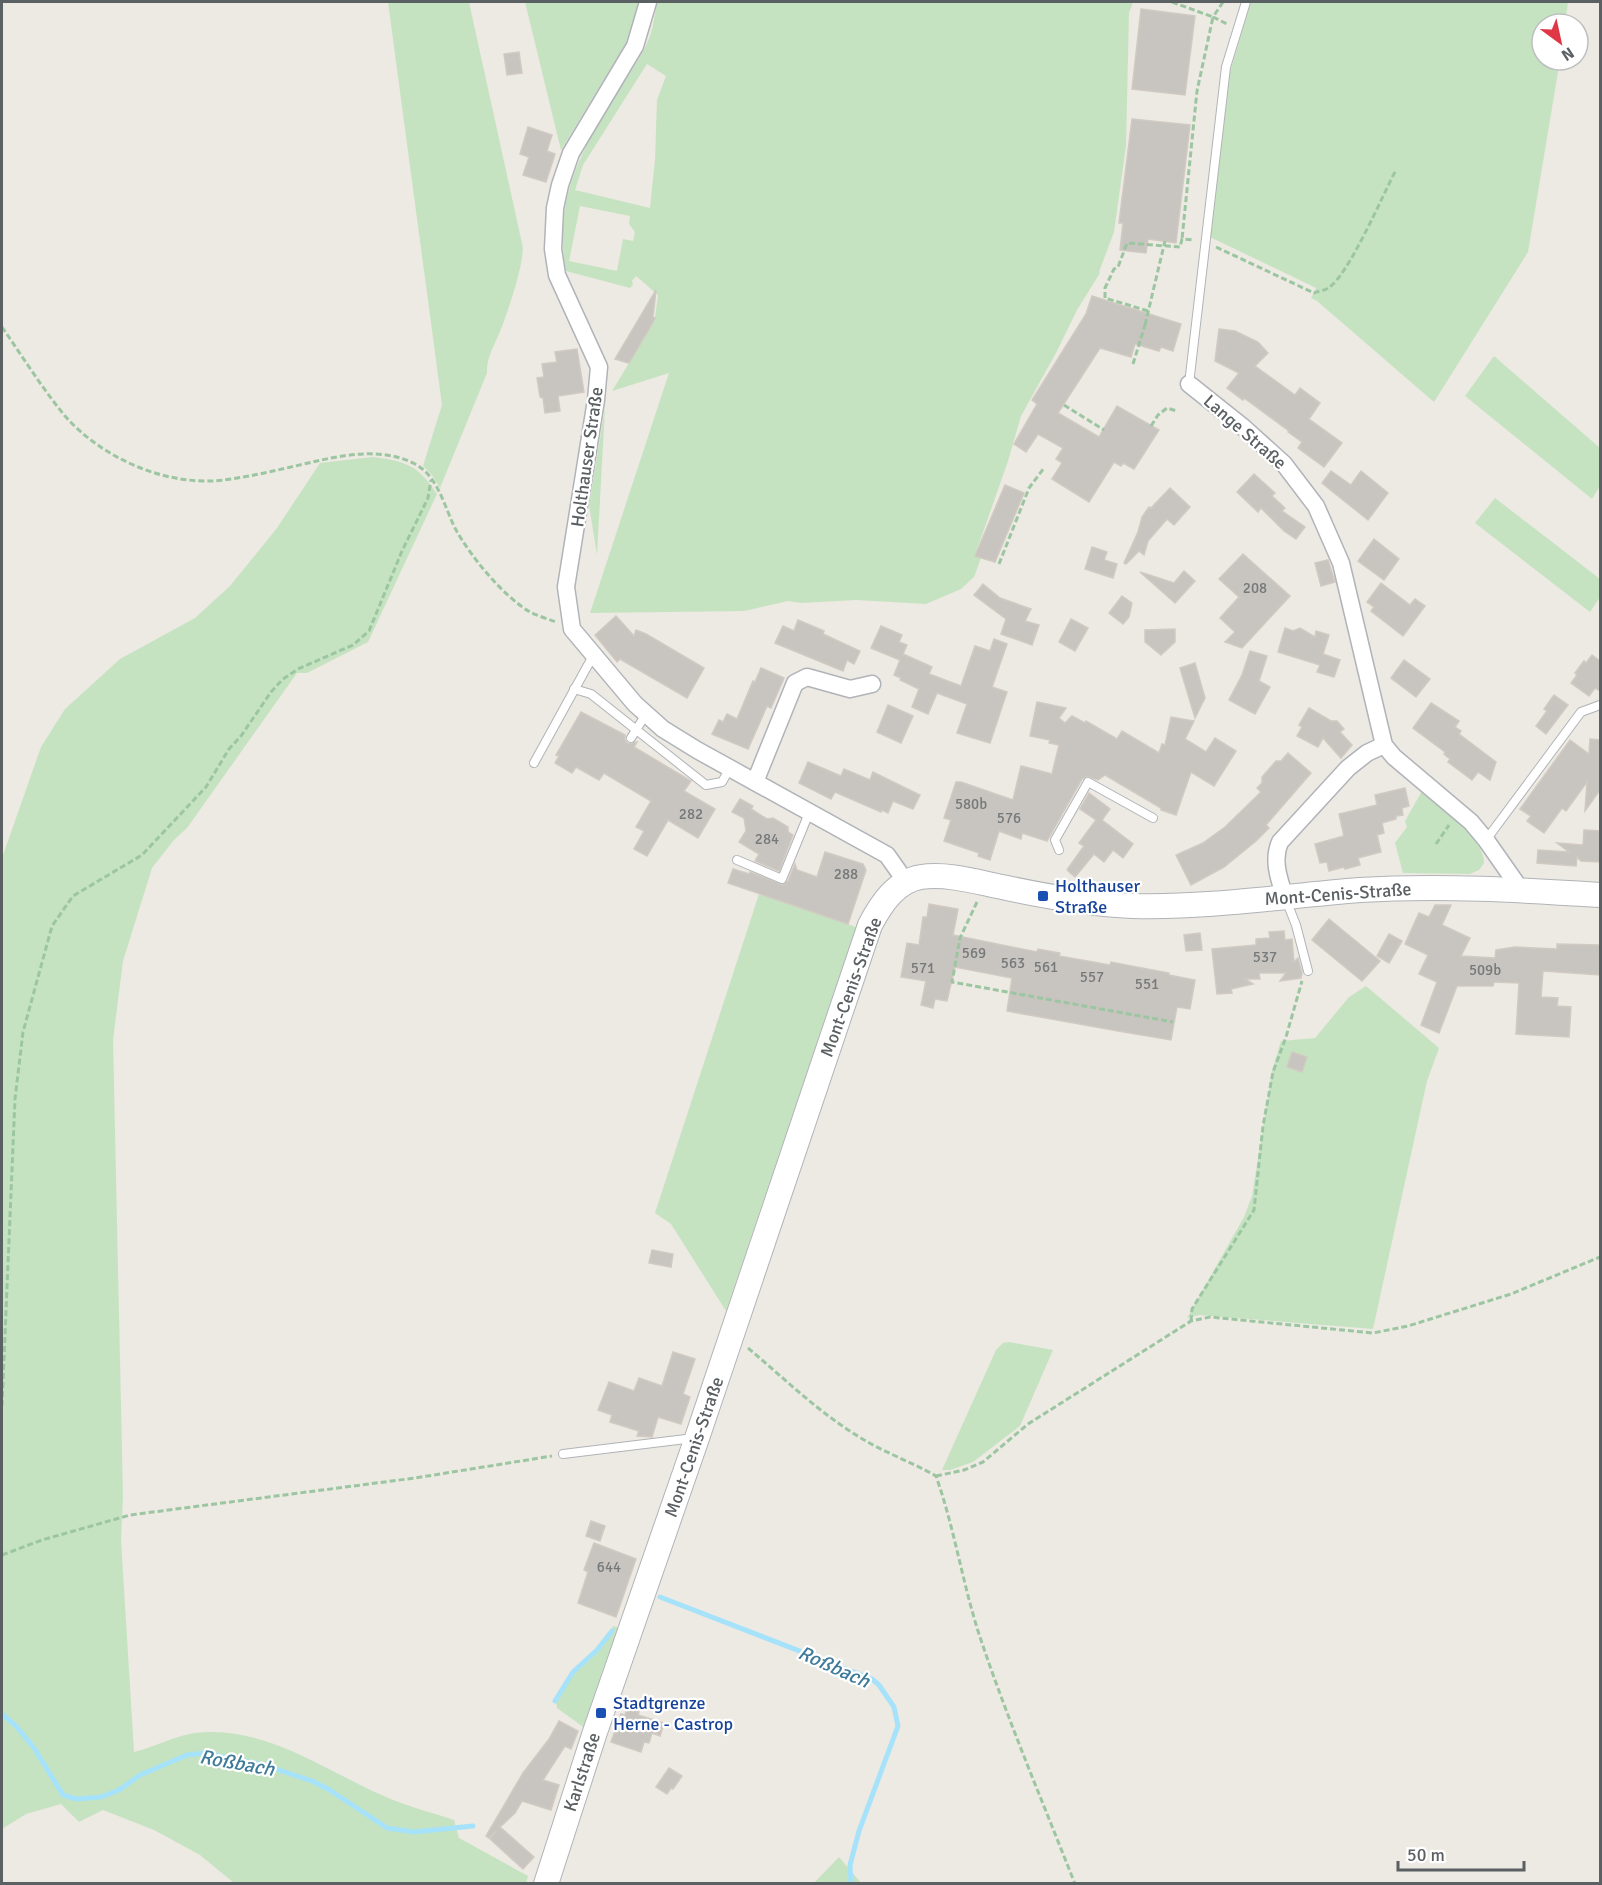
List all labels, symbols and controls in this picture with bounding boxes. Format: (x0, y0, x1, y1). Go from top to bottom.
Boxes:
north arrow (1530, 12, 1590, 72)
text: N (1558, 42, 1578, 65)
street label: Holthauser Straße (566, 386, 608, 528)
street label: Lange Straße (1199, 390, 1291, 474)
house number: 208 (1243, 579, 1267, 597)
house number: 580b (955, 795, 987, 813)
house number: 282 (679, 805, 703, 823)
house number: 576 (997, 809, 1021, 827)
house number: 284 (755, 830, 779, 848)
house number: 288 (834, 865, 858, 883)
place label: Holthauser Straße (1055, 875, 1140, 918)
street label: Mont-Cenis-Straße (1264, 878, 1412, 910)
marker: Holthauser Straße (1036, 889, 1050, 903)
street label: Mont-Cenis-Straße (815, 914, 887, 1060)
house number: 569 (962, 944, 986, 962)
house number: 537 (1253, 948, 1277, 966)
house number: 563 (1001, 954, 1025, 972)
house number: 561 (1034, 958, 1058, 976)
house number: 571 (911, 959, 935, 977)
house number: 509b (1469, 961, 1501, 979)
house number: 557 (1080, 968, 1104, 986)
house number: 551 (1135, 975, 1159, 993)
street label: Mont-Cenis-Straße (660, 1374, 728, 1520)
house number: 644 (597, 1558, 621, 1576)
water label: Roßbach (794, 1640, 875, 1694)
place label: Stadtgrenze Herne - Castrop (613, 1692, 733, 1735)
marker: Stadtgrenze Herne - Castrop (594, 1706, 608, 1720)
street label: Karlstraße (559, 1730, 605, 1814)
water label: Roßbach (198, 1744, 277, 1782)
scale bar (1398, 1834, 1524, 1872)
text: 50 m (1407, 1844, 1445, 1866)

